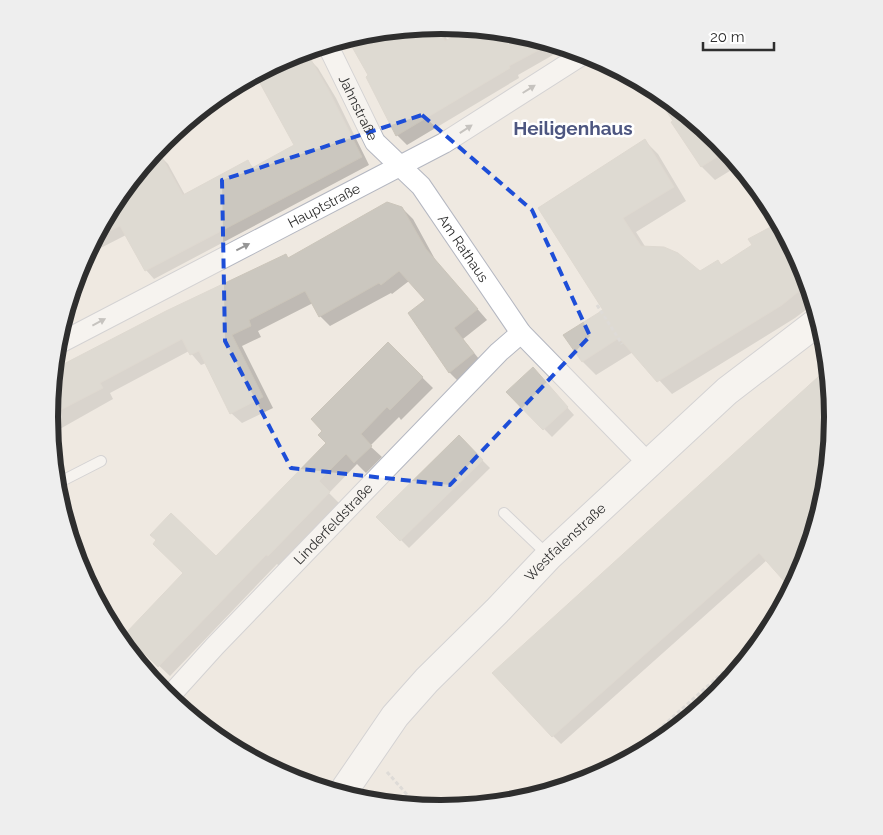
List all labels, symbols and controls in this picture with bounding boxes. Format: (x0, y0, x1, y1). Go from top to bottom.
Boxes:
scale bar (703, 20, 774, 52)
text: 20 m (710, 28, 745, 46)
street label: Jahnstraße (336, 73, 381, 143)
one-way arrow (523, 84, 536, 93)
district label: Heiligenhaus (513, 117, 633, 139)
one-way arrow (460, 124, 473, 133)
street label: Hauptstraße (285, 180, 363, 231)
street label: Am Rathaus (435, 211, 492, 285)
one-way arrow (236, 243, 251, 251)
one-way arrow (92, 318, 107, 326)
street label: Linderfeldstraße (290, 480, 376, 568)
street label: Westfalenstraße (521, 500, 609, 585)

